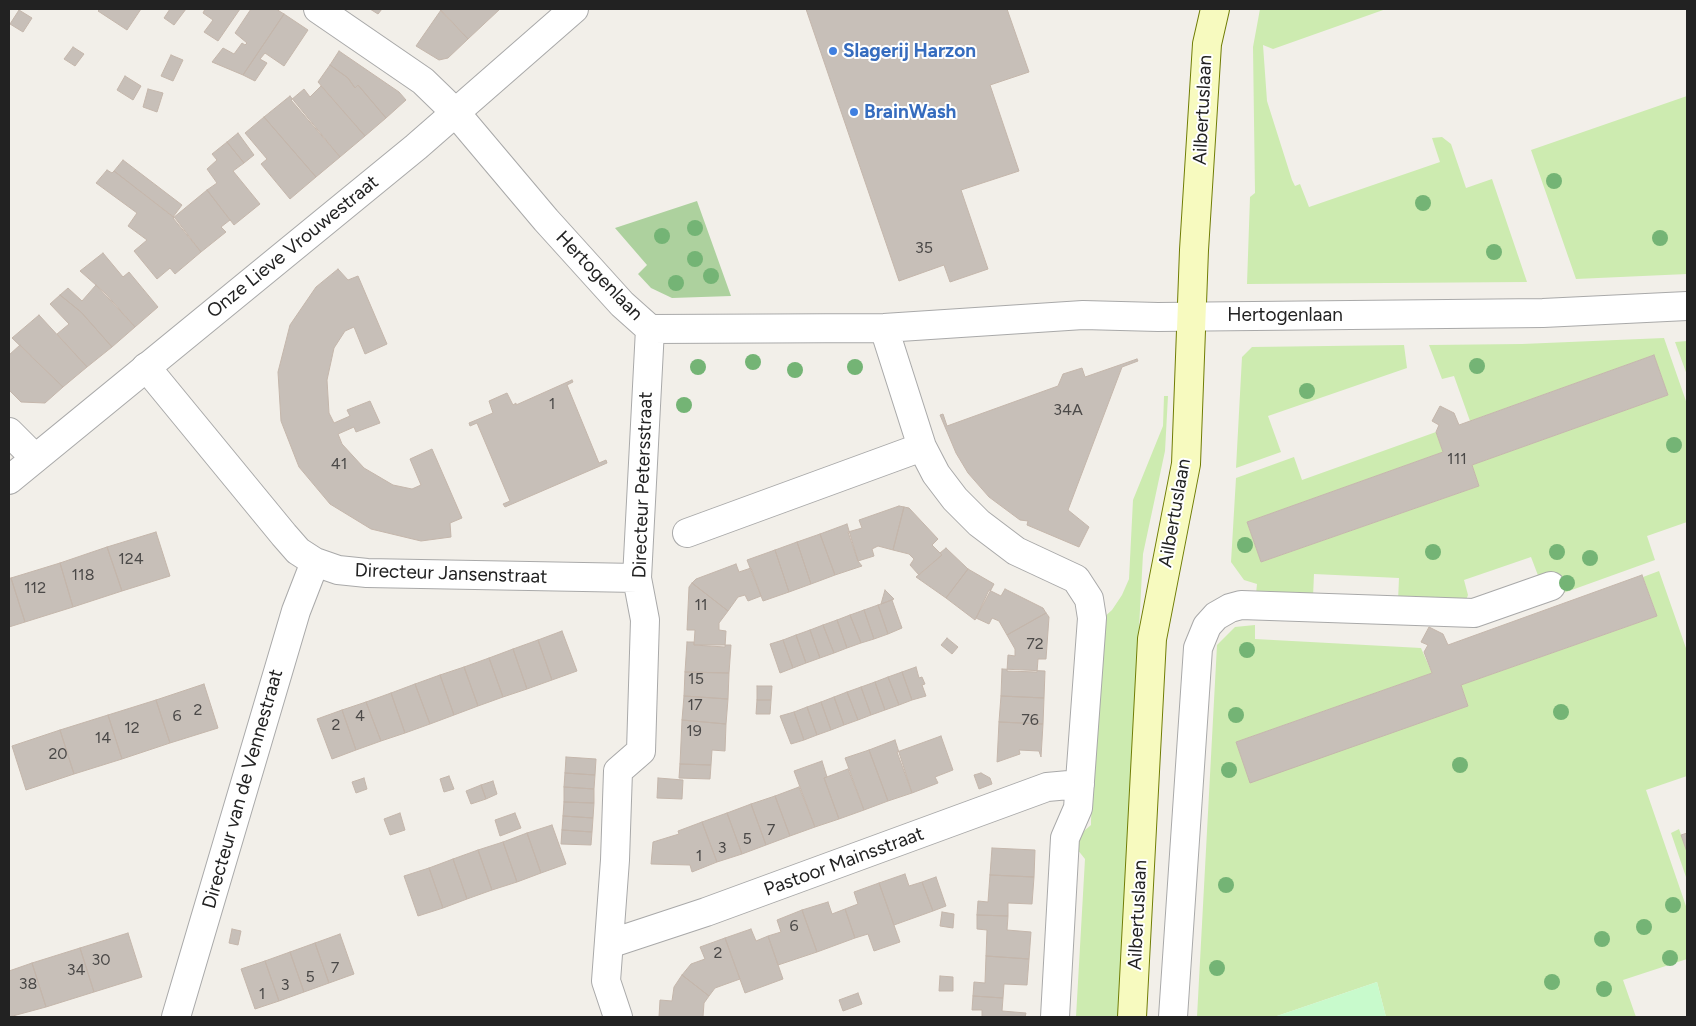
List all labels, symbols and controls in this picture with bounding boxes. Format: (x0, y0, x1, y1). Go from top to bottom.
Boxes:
place label: Slagerij Harzon (843, 40, 976, 62)
marker: Slagerij Harzon (827, 45, 839, 57)
street label: Ailbertuslaan (1189, 54, 1217, 166)
place label: BrainWash (864, 101, 956, 123)
marker: BrainWash (848, 106, 860, 118)
street label: Onze Lieve Vrouwestraat (203, 171, 383, 323)
street label: Hertogenlaan (551, 227, 647, 325)
house number: 35 (915, 238, 933, 258)
street label: Hertogenlaan (1227, 304, 1343, 326)
street label: Directeur Petersstraat (628, 391, 658, 579)
house number: 1 (549, 394, 555, 414)
house number: 34A (1053, 400, 1083, 420)
house number: 111 (1447, 449, 1467, 469)
house number: 41 (331, 454, 347, 474)
street label: Ailbertuslaan (1154, 457, 1196, 569)
house number: 124 (118, 549, 144, 569)
street label: Directeur Jansenstraat (354, 559, 548, 589)
house number: 118 (71, 565, 95, 585)
house number: 112 (24, 578, 46, 598)
house number: 11 (694, 595, 708, 615)
house number: 72 (1026, 634, 1044, 654)
street label: Directeur van de Vennestraat (198, 667, 288, 911)
house number: 15 (688, 669, 704, 689)
house number: 17 (687, 695, 703, 715)
house number: 2 (194, 700, 202, 720)
house number: 6 (172, 706, 182, 726)
house number: 4 (355, 706, 365, 726)
house number: 76 (1021, 710, 1039, 730)
house number: 2 (332, 715, 340, 735)
house number: 12 (124, 718, 140, 738)
house number: 19 (686, 721, 702, 741)
house number: 14 (95, 728, 111, 748)
house number: 20 (48, 744, 68, 764)
house number: 7 (767, 820, 775, 840)
street label: Pastoor Mainsstraat (761, 823, 927, 901)
house number: 5 (742, 829, 752, 849)
house number: 3 (718, 838, 726, 858)
house number: 1 (696, 846, 702, 866)
street label: Ailbertuslaan (1124, 859, 1152, 971)
house number: 6 (789, 916, 799, 936)
house number: 2 (714, 943, 722, 963)
house number: 30 (92, 950, 110, 970)
house number: 7 (331, 958, 339, 978)
house number: 34 (67, 960, 85, 980)
house number: 5 (305, 967, 315, 987)
house number: 38 (19, 974, 37, 994)
house number: 3 (281, 975, 289, 995)
house number: 1 (259, 984, 265, 1004)

